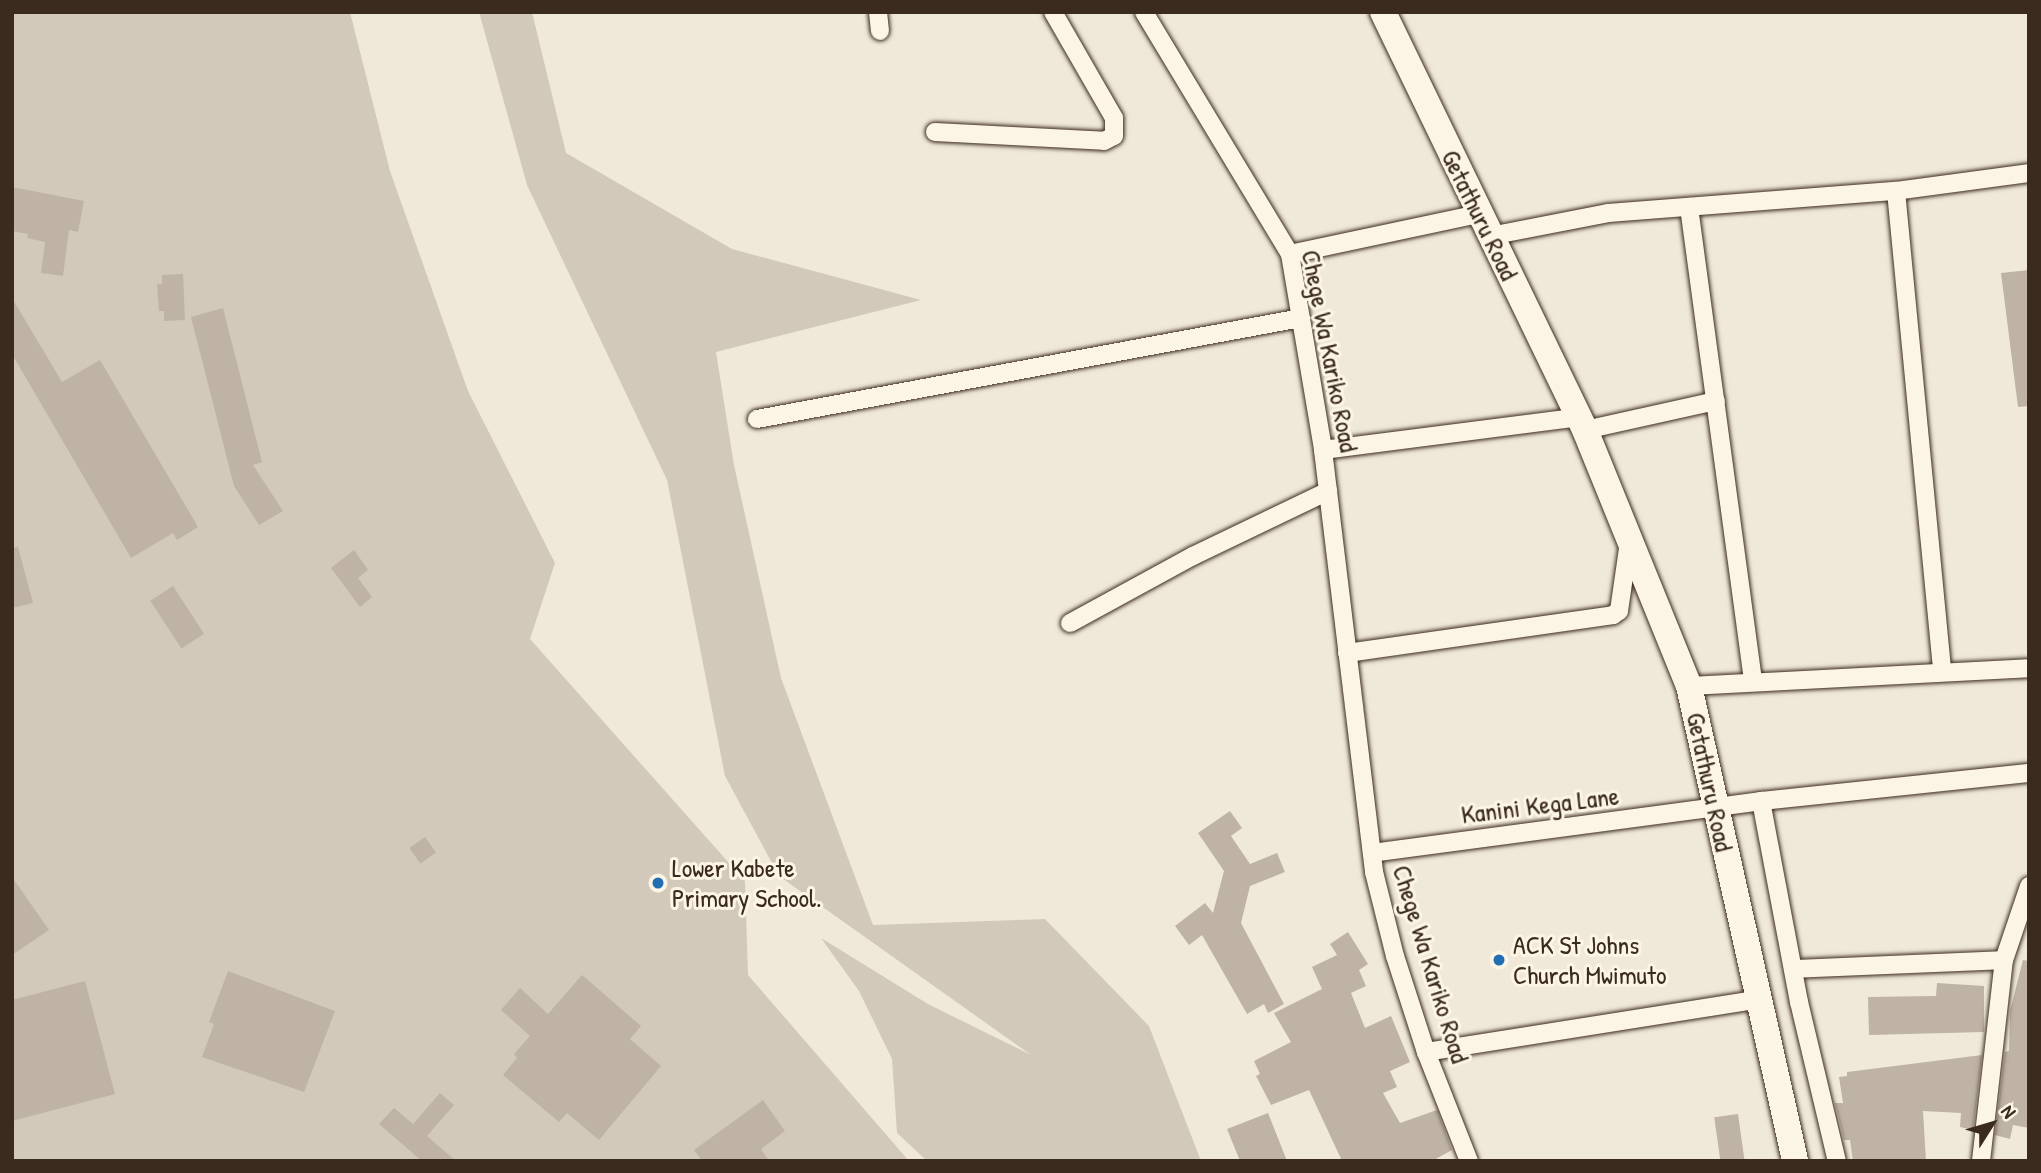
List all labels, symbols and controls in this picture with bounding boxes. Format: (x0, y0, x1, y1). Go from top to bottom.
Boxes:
street label: Getathuru Road (1435, 145, 1525, 285)
street label: Chege Wa Kariko Road (1295, 247, 1365, 455)
street label: Getathuru Road (1680, 710, 1740, 854)
street label: Kanini Kega Lane (1459, 780, 1621, 830)
place label: Lower Kabete Primary School. (672, 852, 822, 914)
street label: Chege Wa Kariko Road (1386, 861, 1476, 1067)
marker: Lower Kabete Primary School. (650, 875, 666, 891)
place label: ACK St Johns Church Mwimuto (1513, 929, 1666, 990)
marker: ACK St Johns Church Mwimuto (1491, 952, 1507, 968)
north arrow (1957, 1089, 2027, 1159)
text: N (1995, 1099, 2022, 1123)

